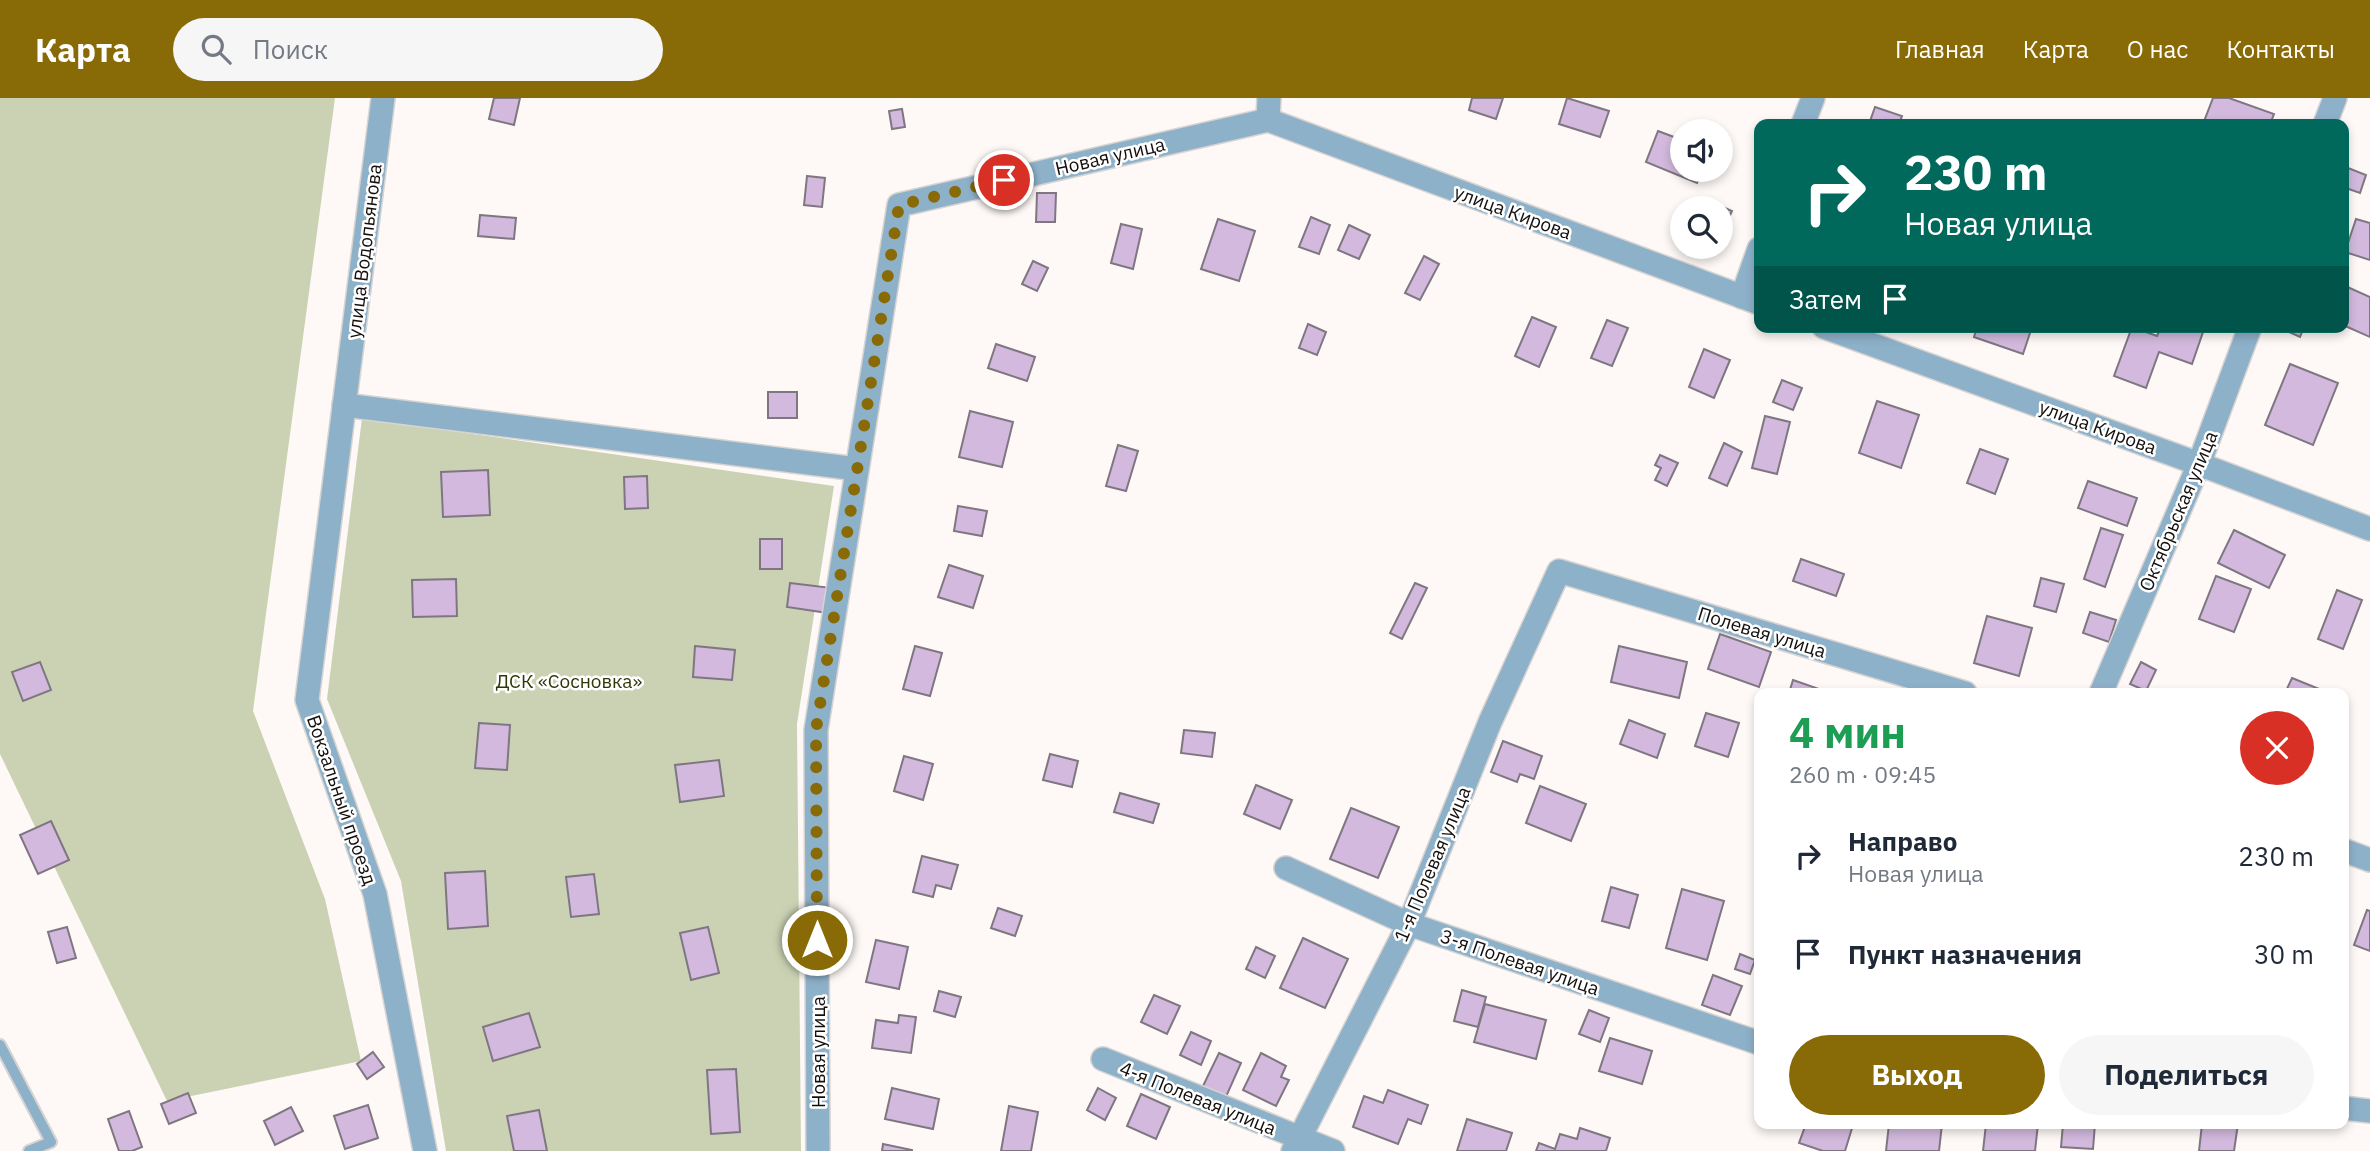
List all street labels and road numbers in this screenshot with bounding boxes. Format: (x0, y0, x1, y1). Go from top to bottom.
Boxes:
street label: Новая улица (1053, 132, 1167, 180)
street label: улица Водопьянова (341, 162, 387, 340)
street label: улица Кирова (1451, 180, 1575, 244)
street label: улица Кирова (2036, 395, 2160, 459)
street label: Октябрьская улица (2133, 427, 2223, 595)
street label: Полевая улица (1695, 601, 1829, 663)
street label: Вокзальный проезд (302, 712, 382, 888)
street label: 1-я Полевая улица (1388, 783, 1476, 945)
street label: 3-я Полевая улица (1437, 924, 1603, 1000)
street label: Новая улица (806, 996, 830, 1108)
street label: 4-я Полевая улица (1116, 1056, 1280, 1140)

